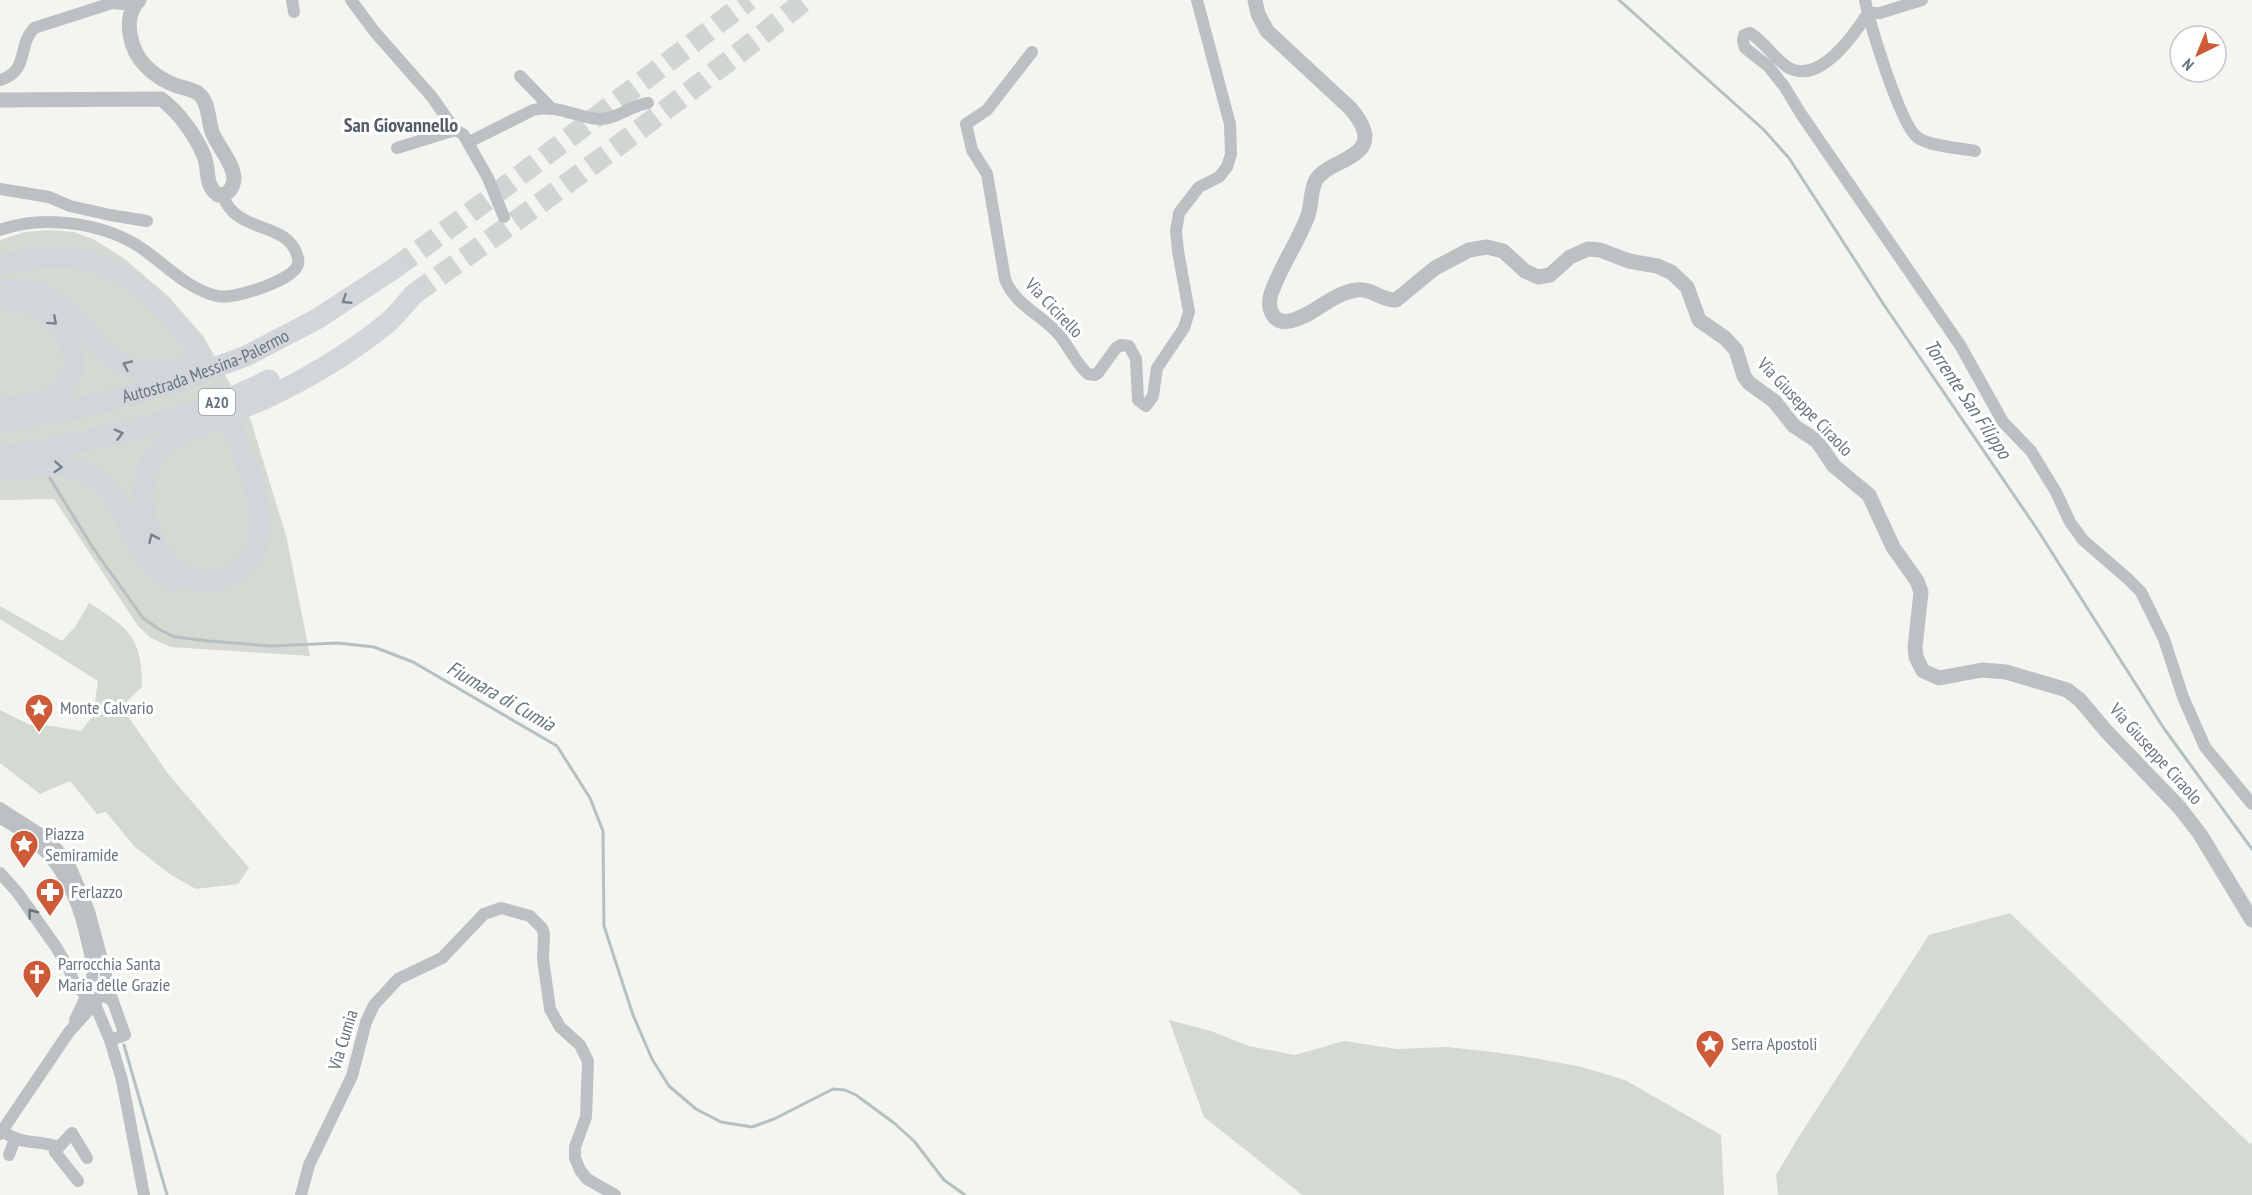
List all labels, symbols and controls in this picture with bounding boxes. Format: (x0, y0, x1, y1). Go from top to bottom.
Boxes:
north arrow (2168, 24, 2228, 84)
text: N (2178, 55, 2198, 75)
district label: San Giovannello (344, 112, 458, 138)
street label: Via Cicirello (1020, 272, 1089, 343)
one-way arrow (342, 292, 352, 304)
one-way arrow (46, 314, 56, 325)
street label: Autostrada Messina-Palermo (120, 324, 293, 408)
water label: Torrente San Filippo (1918, 334, 2018, 465)
street label: Via Giuseppe Ciraolo (1752, 352, 1858, 461)
one-way arrow (123, 360, 134, 372)
road number: A20 (199, 389, 235, 415)
one-way arrow (114, 428, 124, 441)
one-way arrow (54, 460, 63, 473)
one-way arrow (149, 534, 161, 545)
water label: Fiumara di Cumia (442, 655, 560, 738)
place icon: Monte Calvario (23, 692, 55, 734)
place label: Monte Calvario (60, 696, 154, 719)
street label: Via Giuseppe Ciraolo (2104, 698, 2208, 809)
place label: Piazza Semiramide (45, 822, 119, 866)
place icon: Piazza Semiramide (8, 828, 40, 870)
pharmacy icon: Ferlazzo (34, 876, 66, 918)
place label: Ferlazzo (71, 880, 123, 903)
one-way arrow (29, 908, 40, 919)
place label: Parrocchia Santa Maria delle Grazie (58, 952, 170, 996)
church icon: Parrocchia Santa Maria delle Grazie (21, 958, 53, 1000)
street label: Via Cumia (322, 1007, 363, 1074)
place icon: Serra Apostoli (1694, 1028, 1726, 1070)
place label: Serra Apostoli (1731, 1032, 1817, 1055)

